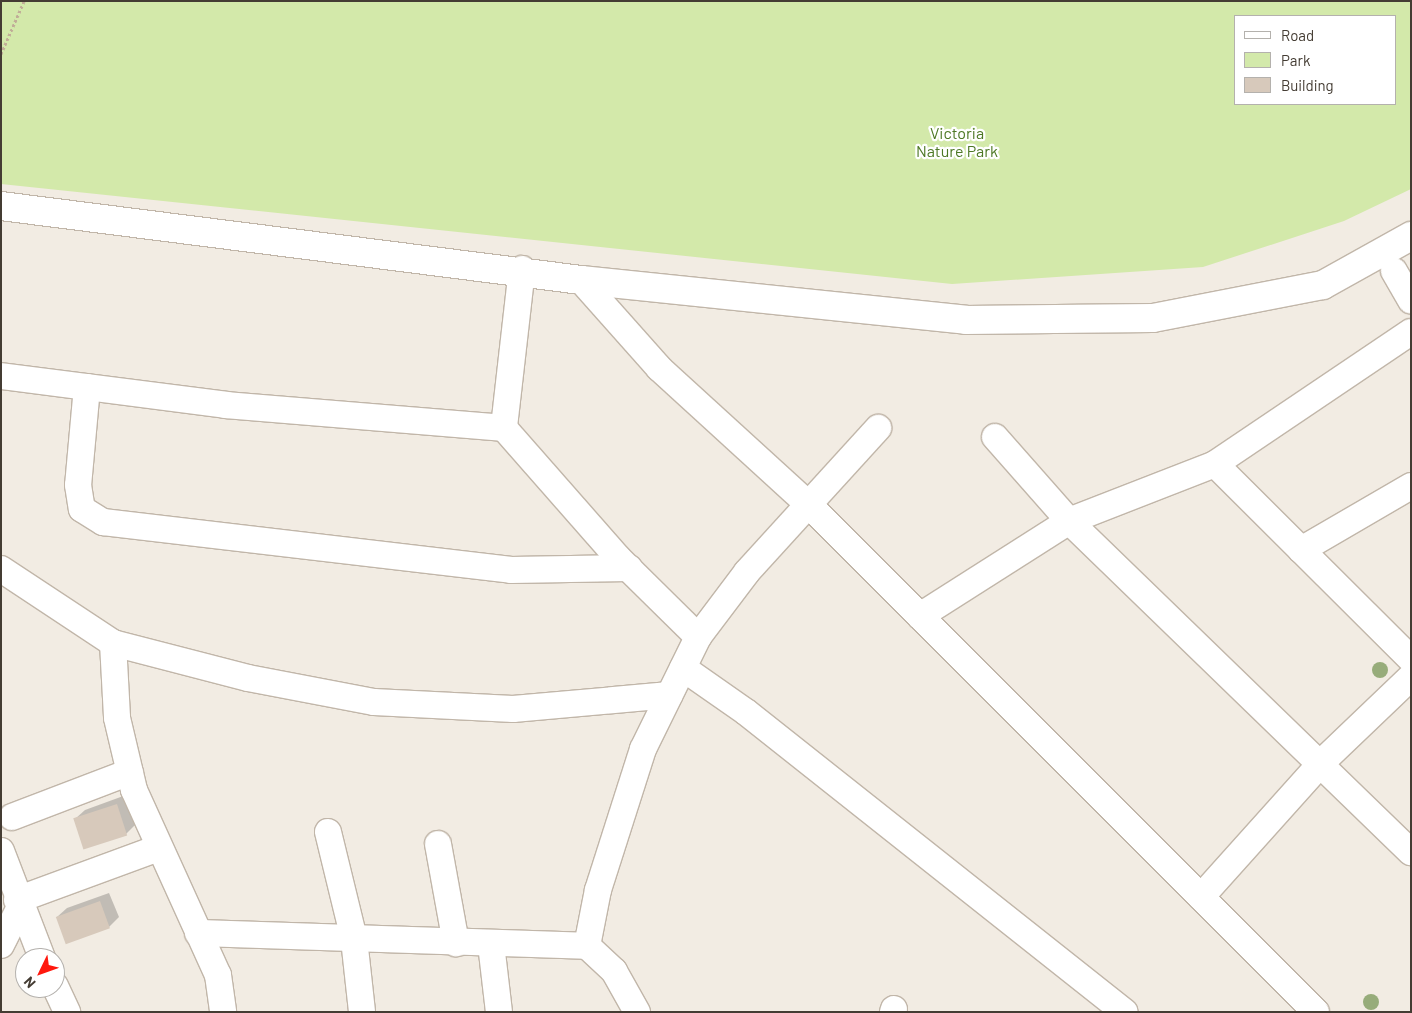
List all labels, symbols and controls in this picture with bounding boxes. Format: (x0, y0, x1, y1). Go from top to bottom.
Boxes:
legend (1234, 15, 1397, 105)
text: Road (1281, 26, 1314, 44)
text: Park (1281, 51, 1310, 69)
text: Building (1281, 76, 1334, 94)
park label: Victoria Nature Park (916, 123, 998, 161)
north arrow (15, 948, 65, 998)
text: N (20, 974, 39, 992)

